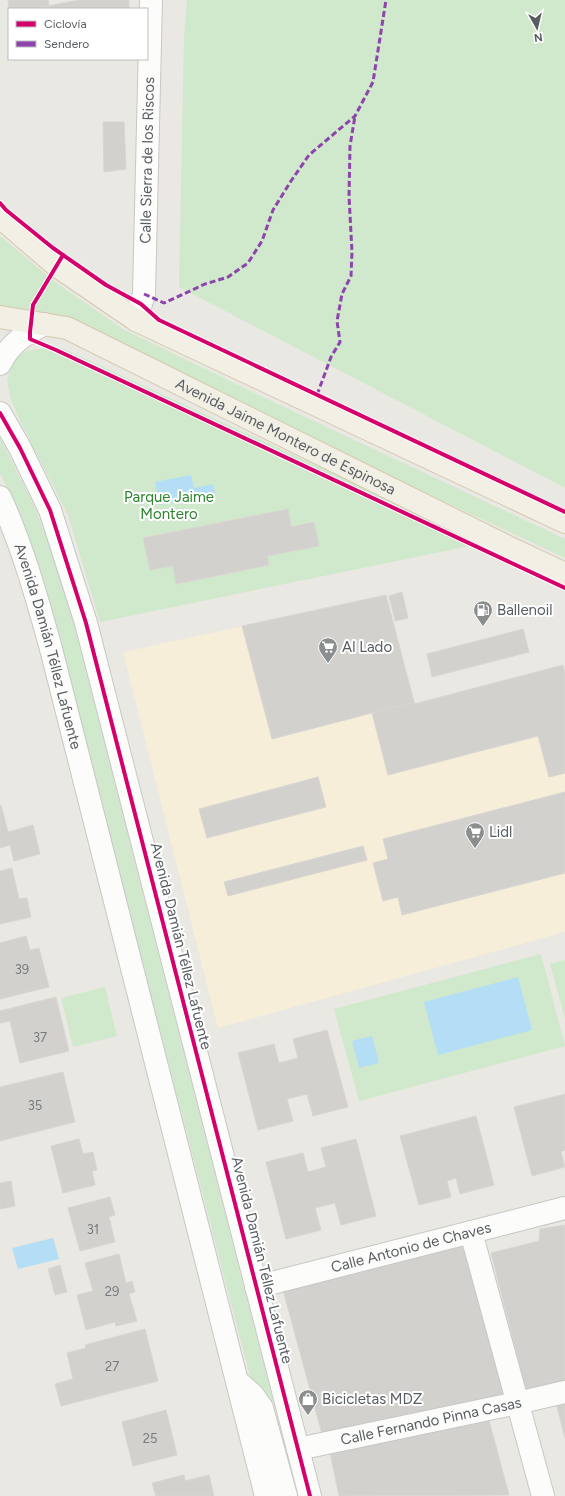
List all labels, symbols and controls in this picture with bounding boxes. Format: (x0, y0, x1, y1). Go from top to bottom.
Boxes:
legend (8, 8, 148, 60)
north arrow (517, 8, 557, 48)
text: Ciclovía (44, 17, 87, 31)
text: N (533, 30, 543, 44)
text: Sendero (44, 37, 89, 51)
street label: Calle Sierra de los Riscos (136, 77, 158, 244)
street label: Avenida Jaime Montero de Espinosa (173, 374, 399, 499)
park label: Parque Jaime Montero (124, 488, 214, 523)
street label: Avenida Damián Téllez Lafuente (10, 541, 85, 751)
fuel station icon: Ballenoil (472, 599, 494, 627)
place label: Ballenoil (497, 601, 552, 619)
supermarket icon: Al Lado (317, 636, 339, 664)
place label: Al Lado (342, 638, 392, 656)
supermarket icon: Lidl (464, 821, 486, 849)
place label: Lidl (489, 823, 512, 841)
street label: Avenida Damián Téllez Lafuente (147, 841, 215, 1051)
house number: 39 (15, 962, 29, 977)
house number: 37 (33, 1030, 47, 1045)
house number: 35 (28, 1098, 42, 1113)
street label: Avenida Damián Téllez Lafuente (228, 1155, 296, 1365)
street label: Calle Antonio de Chaves (329, 1218, 493, 1276)
house number: 31 (87, 1222, 99, 1237)
house number: 29 (105, 1284, 119, 1299)
house number: 27 (105, 1359, 119, 1374)
shop icon: Bicicletas MDZ (297, 1388, 319, 1416)
place label: Bicicletas MDZ (322, 1390, 422, 1408)
street label: Calle Fernando Pinna Casas (339, 1393, 523, 1449)
house number: 25 (143, 1431, 157, 1446)

